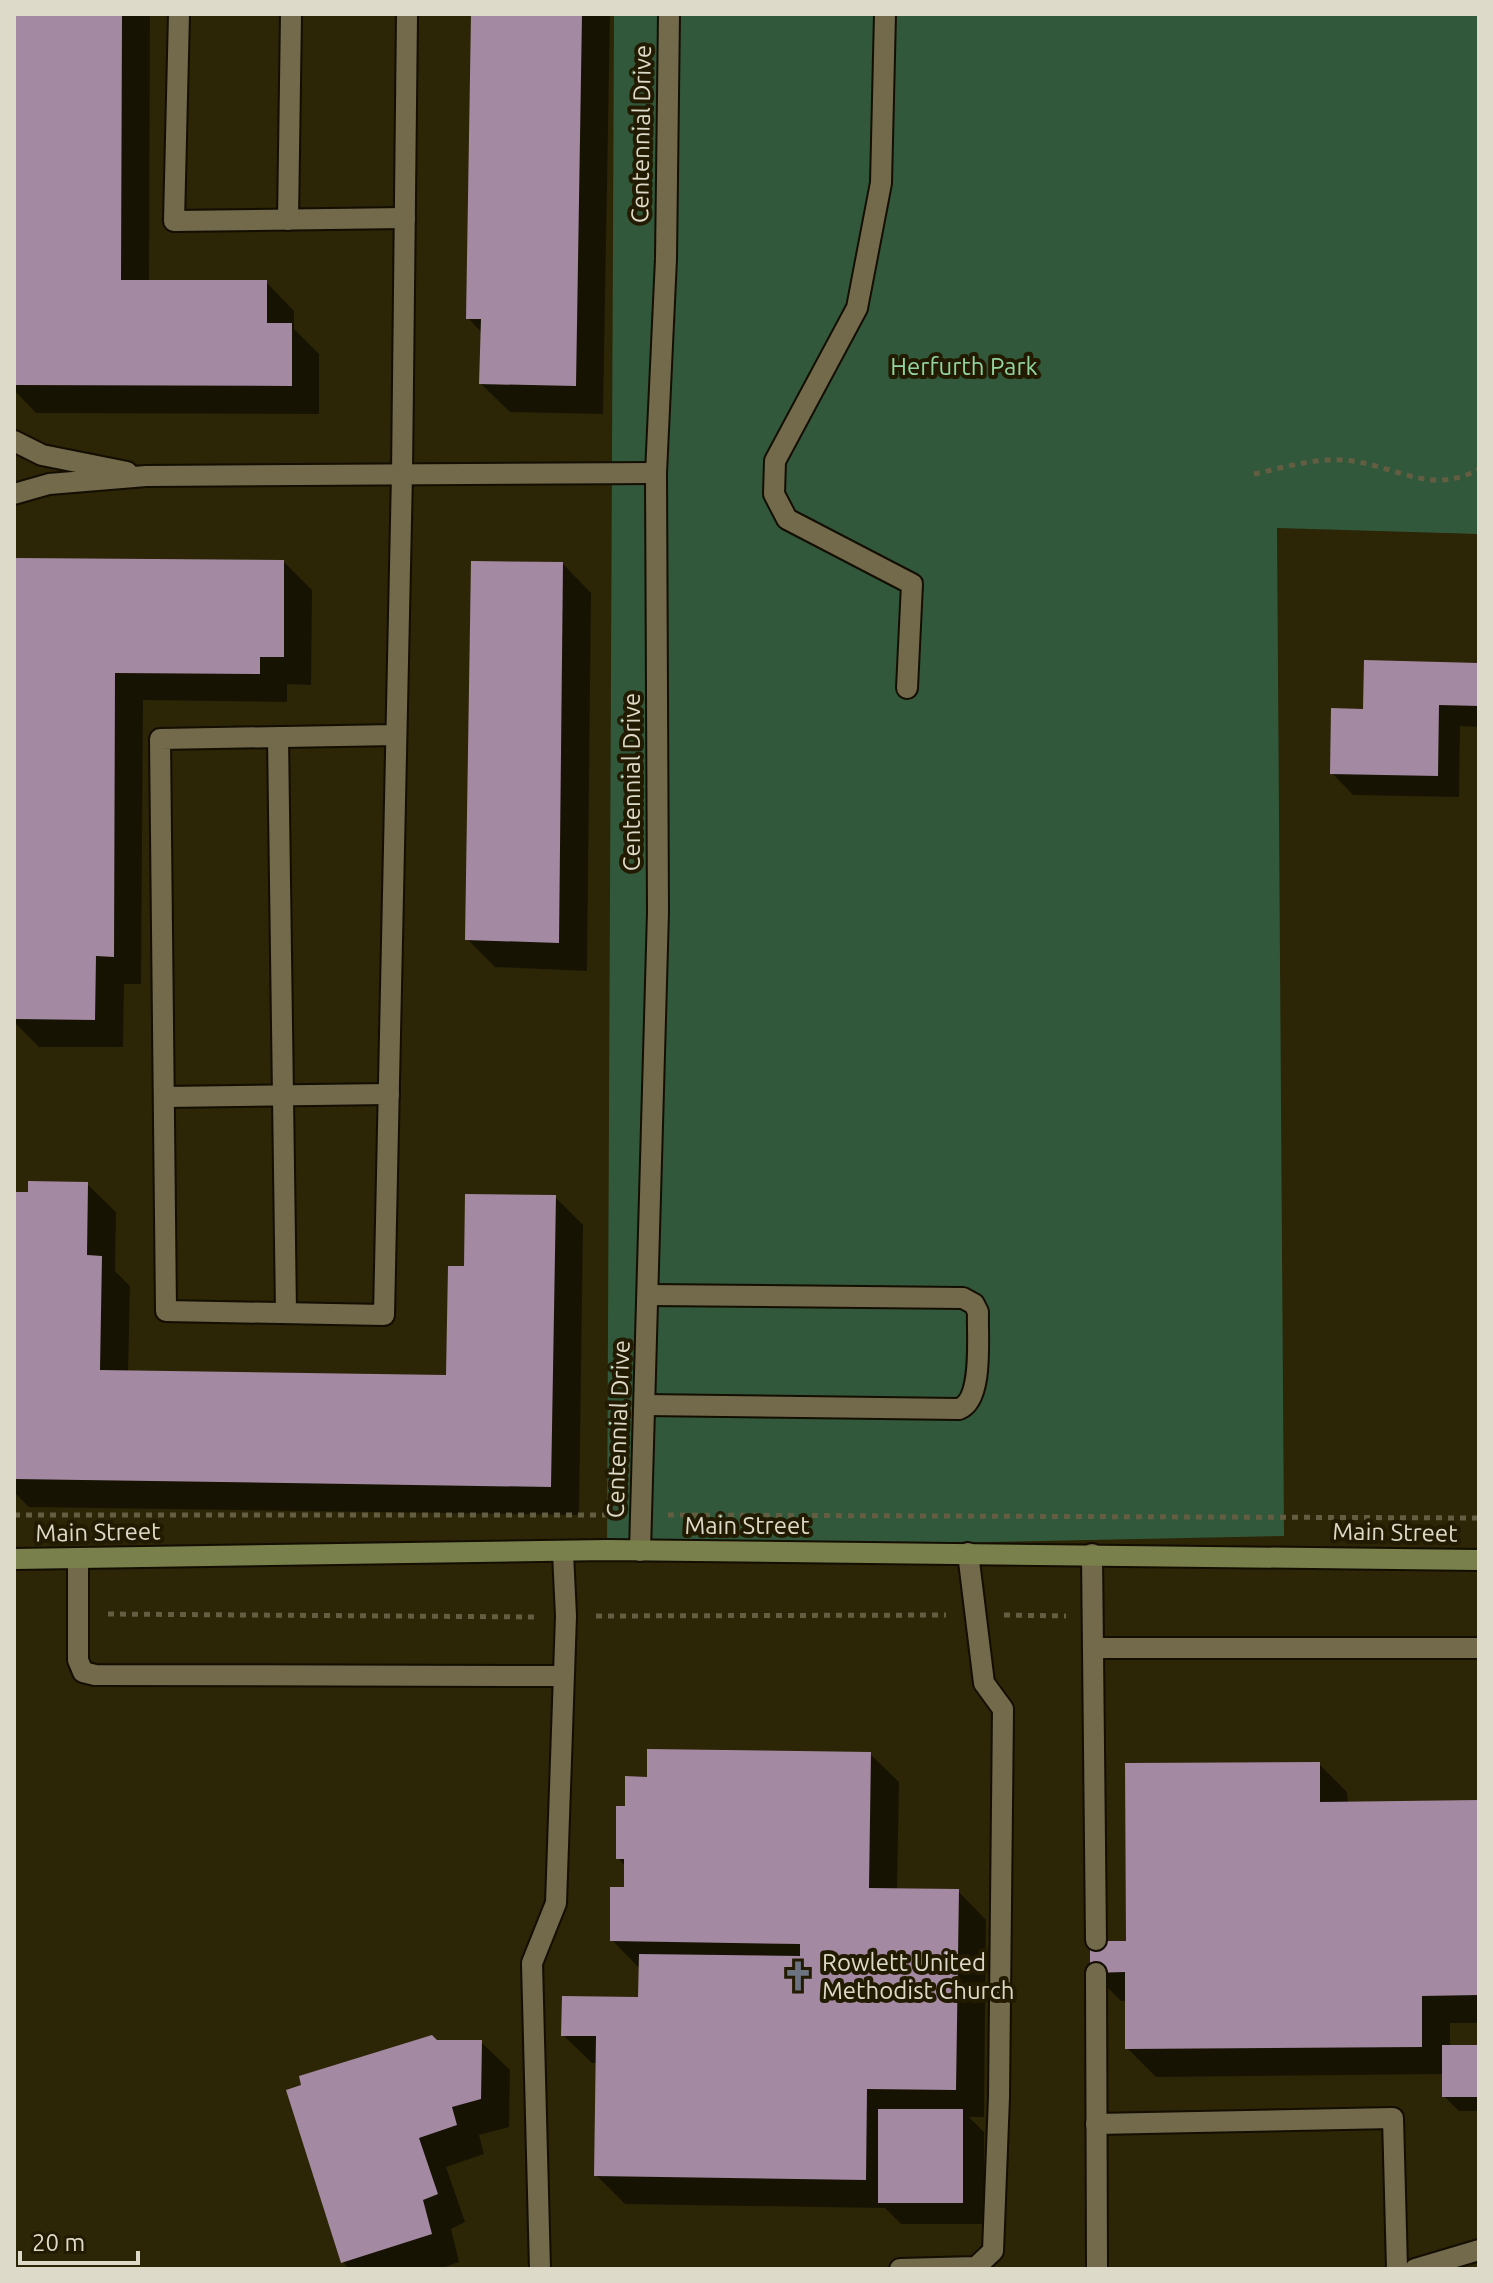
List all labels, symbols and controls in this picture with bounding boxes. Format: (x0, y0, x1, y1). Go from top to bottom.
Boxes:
street label: Centennial Drive (626, 45, 656, 223)
park label: Herfurth Park (890, 353, 1038, 380)
street label: Centennial Drive (618, 693, 645, 871)
street label: Centennial Drive (601, 1339, 635, 1519)
street label: Main Street (684, 1512, 810, 1539)
street label: Main Street (35, 1517, 161, 1547)
street label: Main Street (1332, 1517, 1458, 1547)
place label: Rowlett United Methodist Church (822, 1949, 1015, 2004)
church icon: Rowlett United Methodist Church (781, 1959, 815, 1993)
scale bar (20, 2215, 138, 2265)
text: 20 m (32, 2229, 85, 2256)

